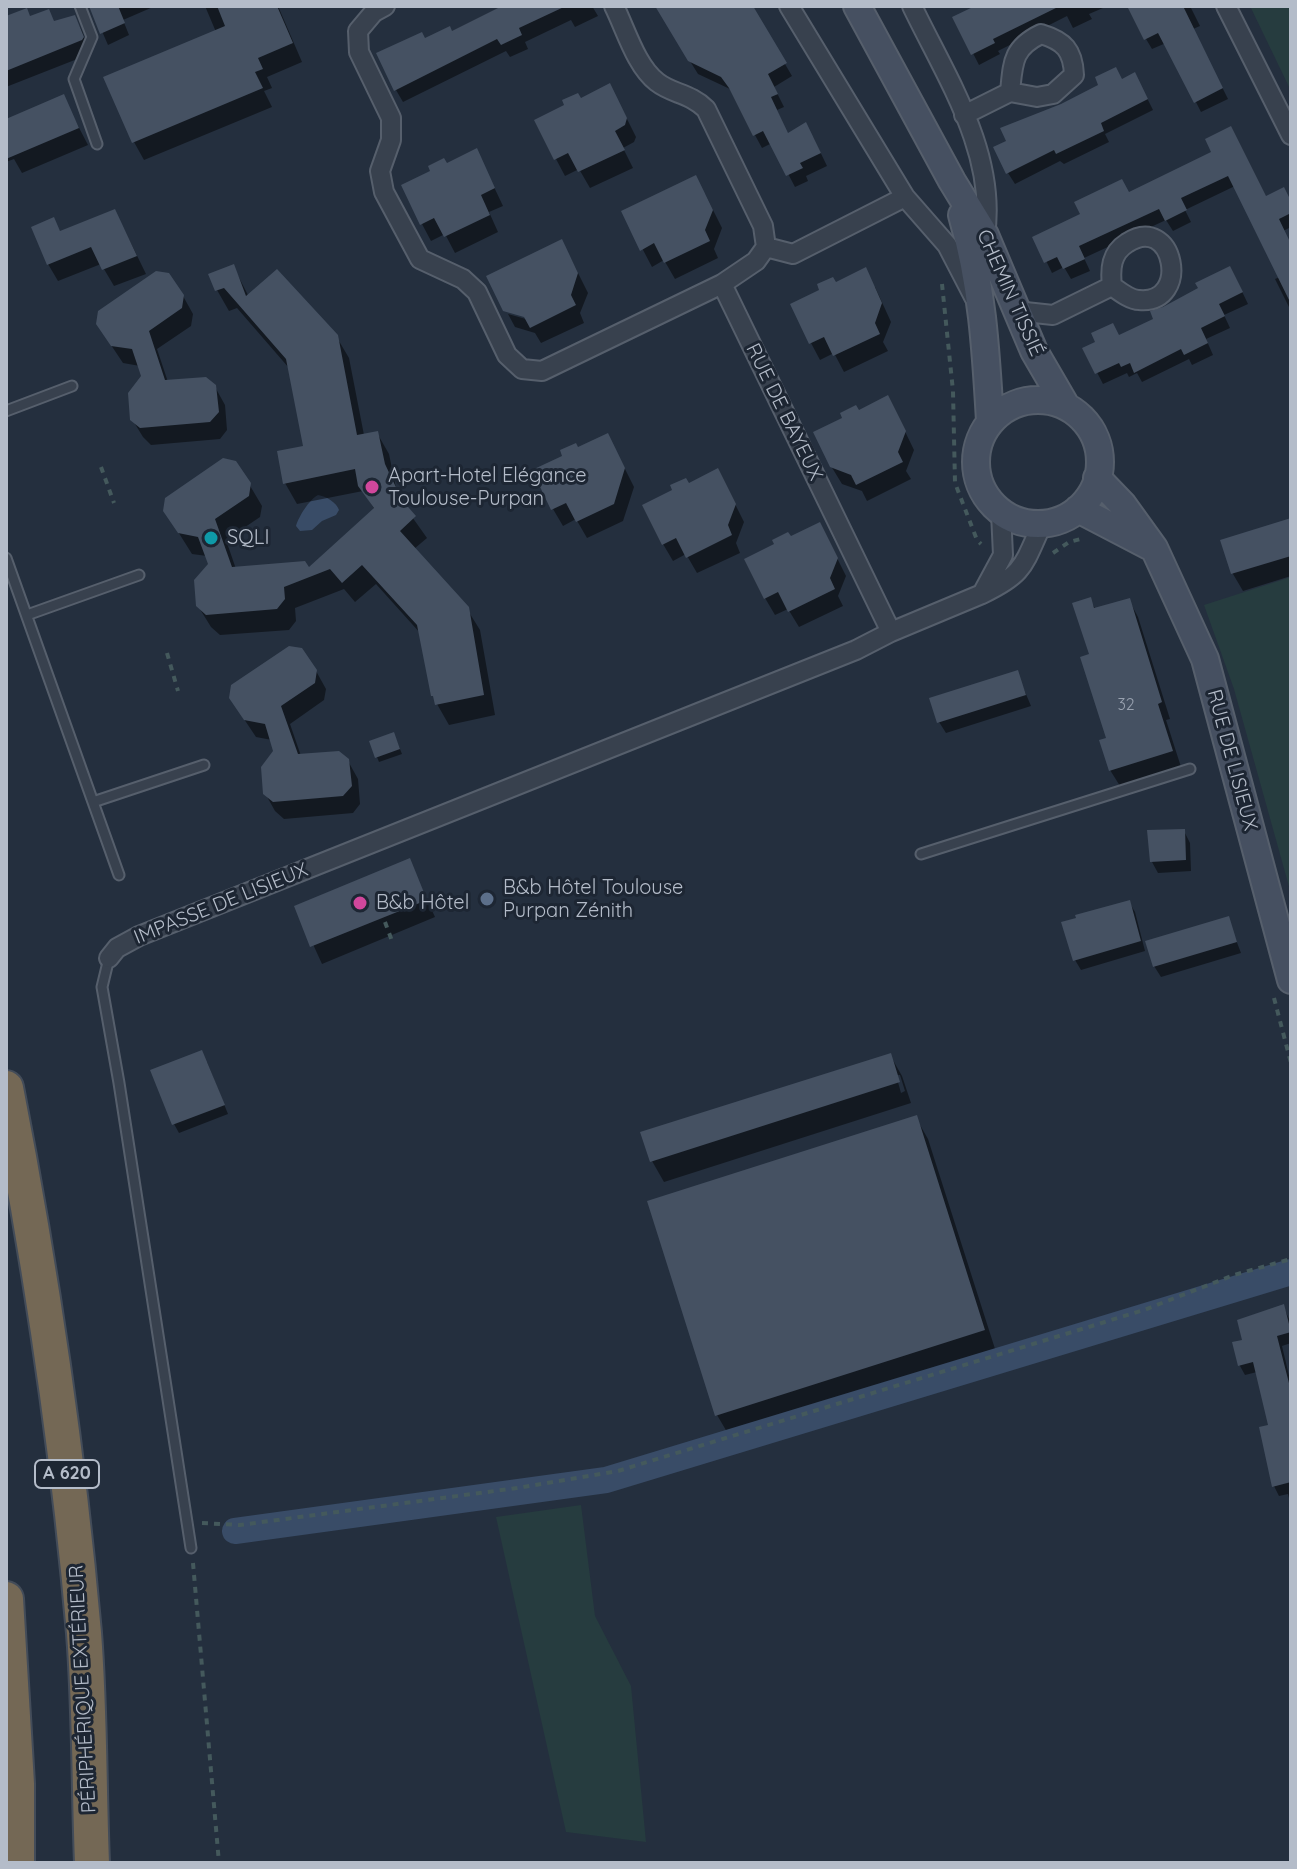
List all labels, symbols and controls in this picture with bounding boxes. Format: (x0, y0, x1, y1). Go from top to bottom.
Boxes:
street label: CHEMIN TISSIÉ (971, 226, 1049, 360)
street label: RUE DE BAYEUX (740, 340, 828, 484)
place label: Apart-Hotel Elégance Toulouse-Purpan (388, 464, 587, 511)
marker: Apart-Hotel Elégance Toulouse-Purpan (363, 478, 381, 496)
place label: SQLI (227, 526, 269, 550)
marker: SQLI (202, 529, 220, 547)
street label: RUE DE LISIEUX (1202, 687, 1262, 833)
house number: 32 (1117, 695, 1135, 715)
street label: IMPASSE DE LISIEUX (130, 858, 312, 950)
place label: B&b Hôtel Toulouse Purpan Zénith (503, 876, 683, 923)
marker: B&b Hôtel Toulouse Purpan Zénith (478, 890, 496, 908)
place label: B&b Hôtel (376, 891, 469, 915)
marker: B&b Hôtel (351, 894, 369, 912)
road number: A 620 (35, 1460, 99, 1488)
street label: PÉRIPHÉRIQUE EXTÉRIEUR (65, 1564, 101, 1814)

